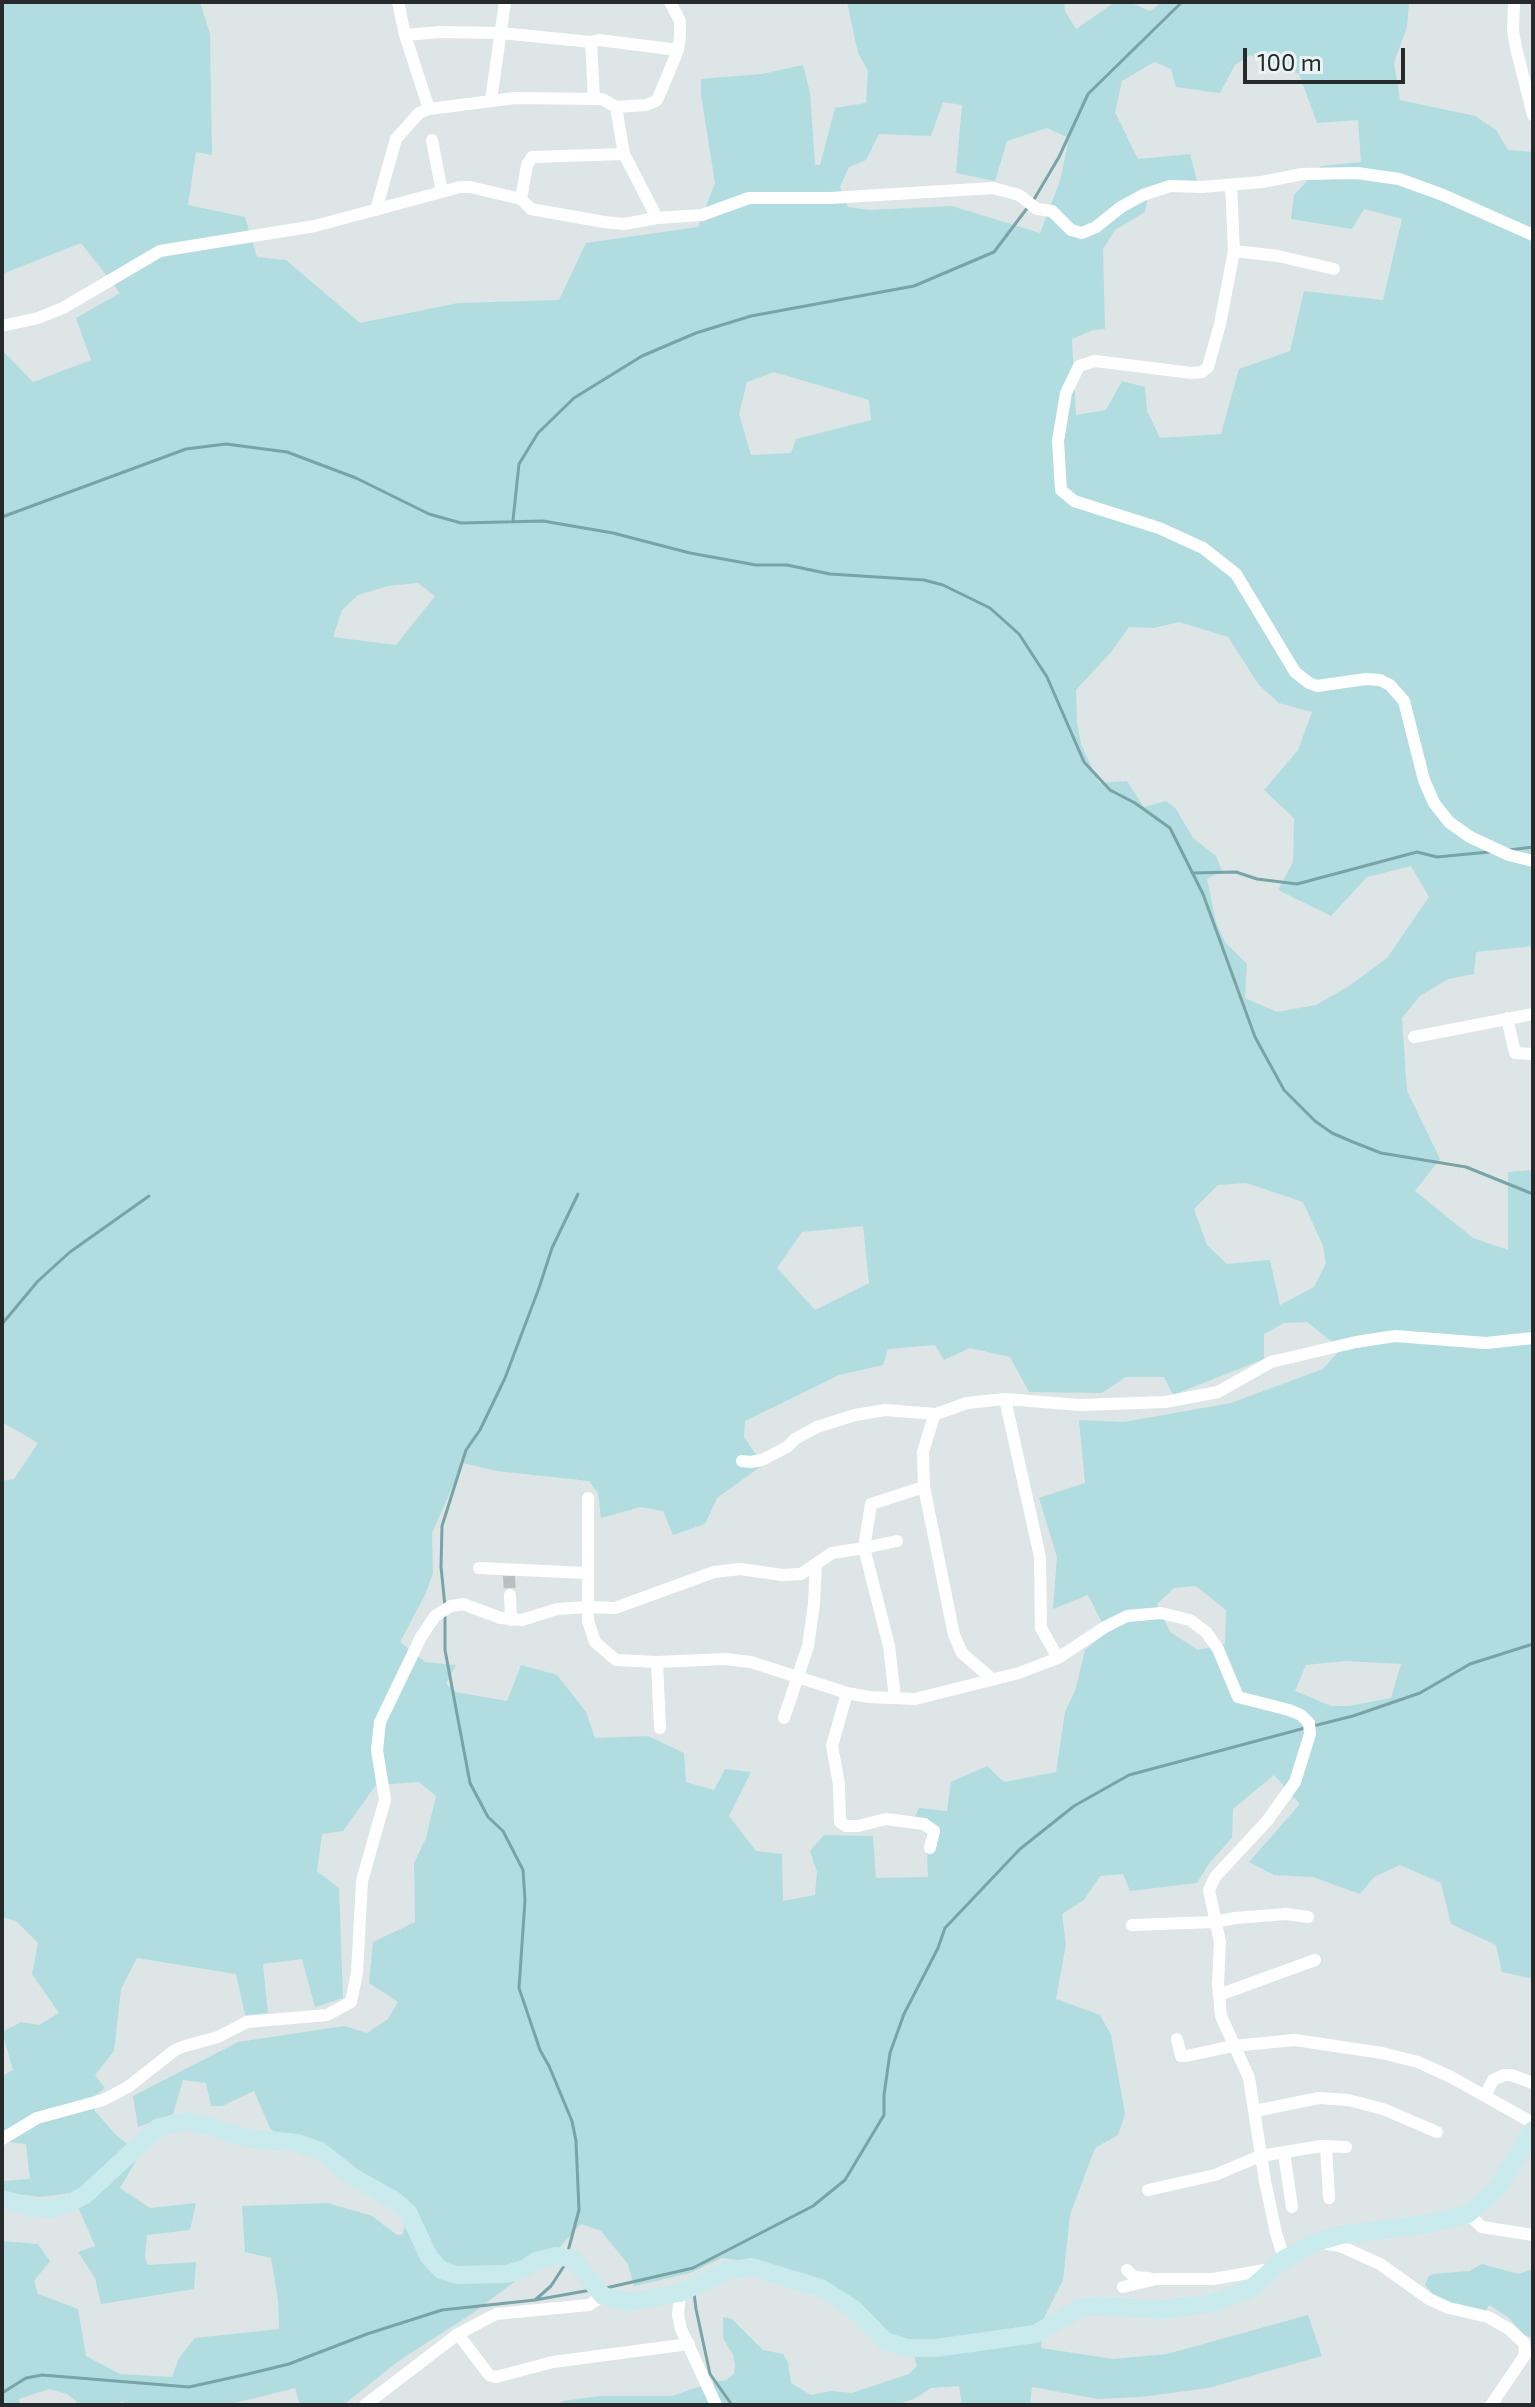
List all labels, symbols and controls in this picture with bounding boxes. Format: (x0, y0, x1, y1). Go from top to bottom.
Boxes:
scale bar (1247, 32, 1409, 82)
text: 100 m (1257, 47, 1322, 76)

